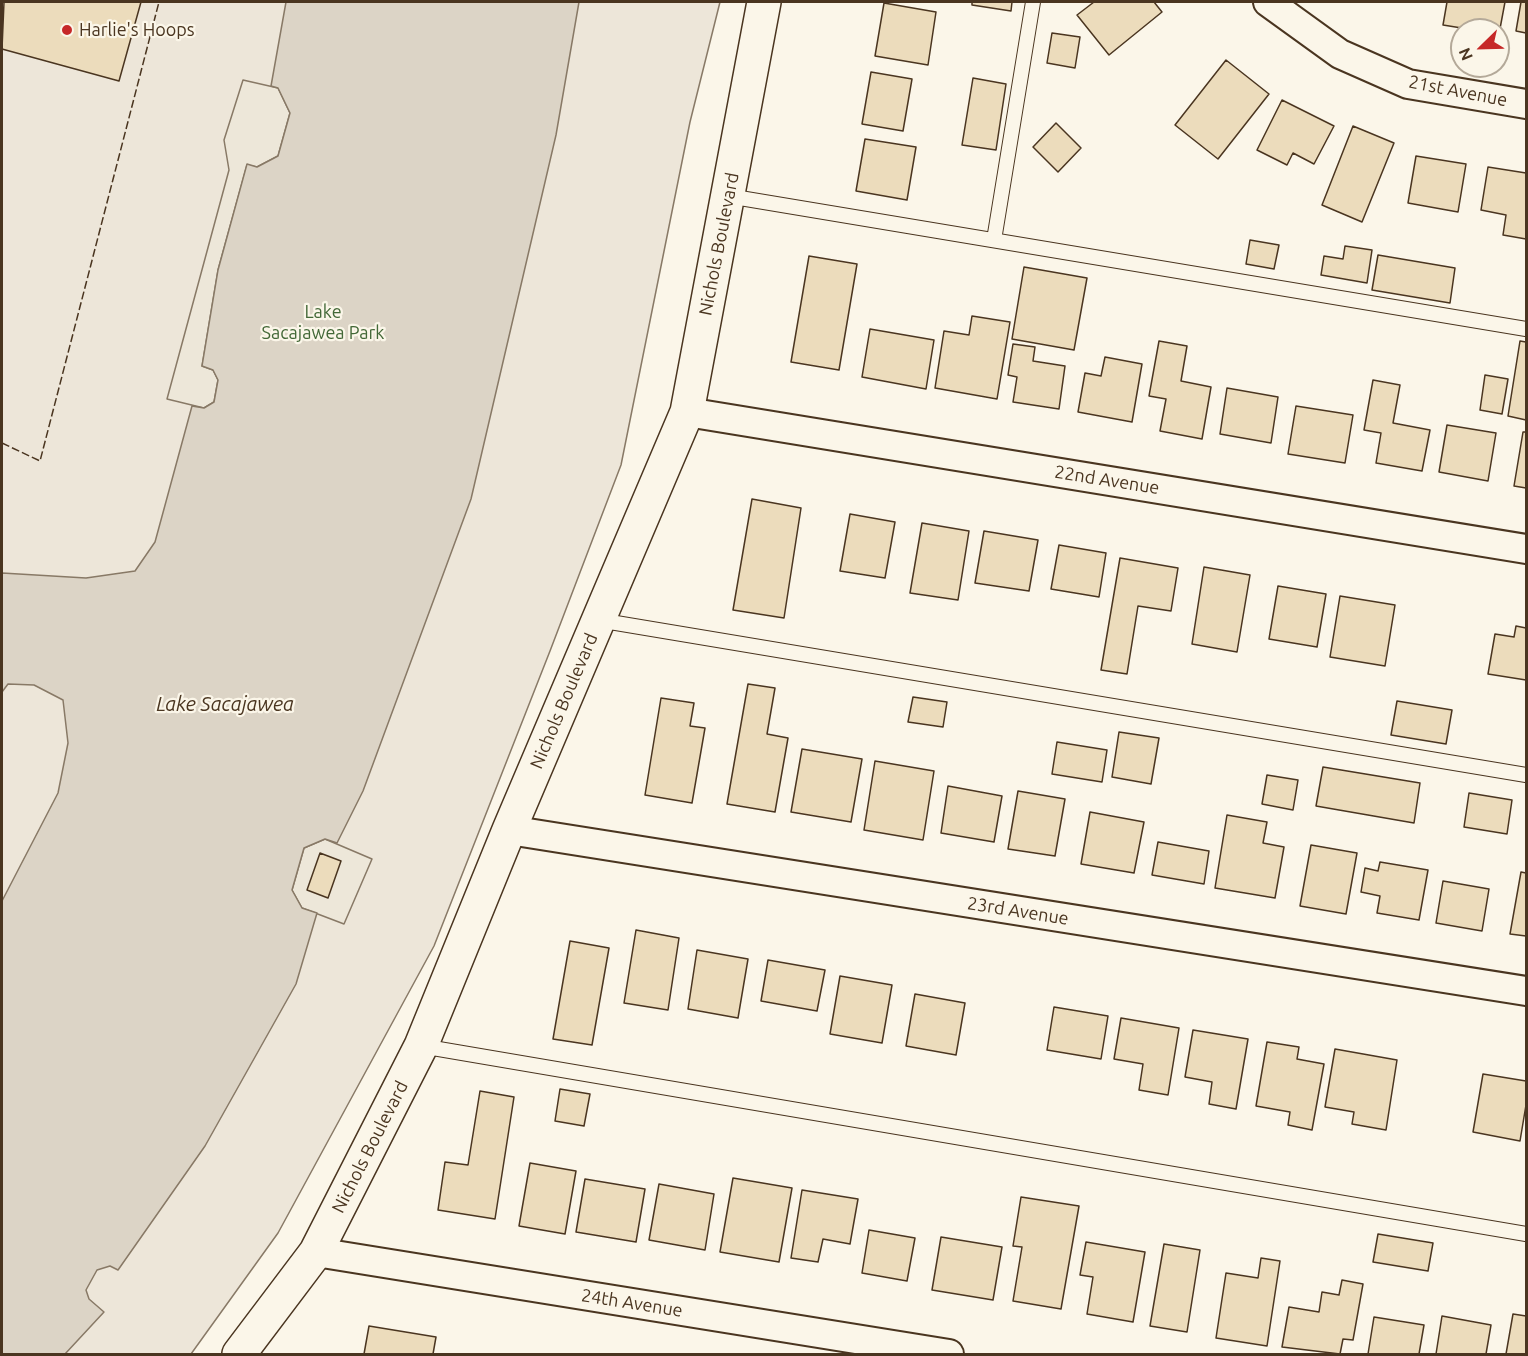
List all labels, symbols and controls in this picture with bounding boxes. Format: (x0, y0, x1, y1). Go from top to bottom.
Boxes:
north arrow (1450, 18, 1510, 78)
place label: Harlie's Hoops (79, 19, 195, 41)
marker: Harlie's Hoops (60, 23, 74, 37)
text: N (1455, 45, 1476, 63)
street label: 21st Avenue (1407, 71, 1509, 111)
street label: Nichols Boulevard (695, 171, 743, 317)
park label: Lake Sacajawea Park (262, 301, 384, 344)
street label: 22nd Avenue (1053, 461, 1161, 499)
street label: Nichols Boulevard (526, 630, 602, 772)
water label: Lake Sacajawea (156, 692, 294, 716)
street label: 23rd Avenue (966, 892, 1070, 930)
street label: Nichols Boulevard (327, 1077, 413, 1217)
street label: 24th Avenue (580, 1284, 684, 1322)

